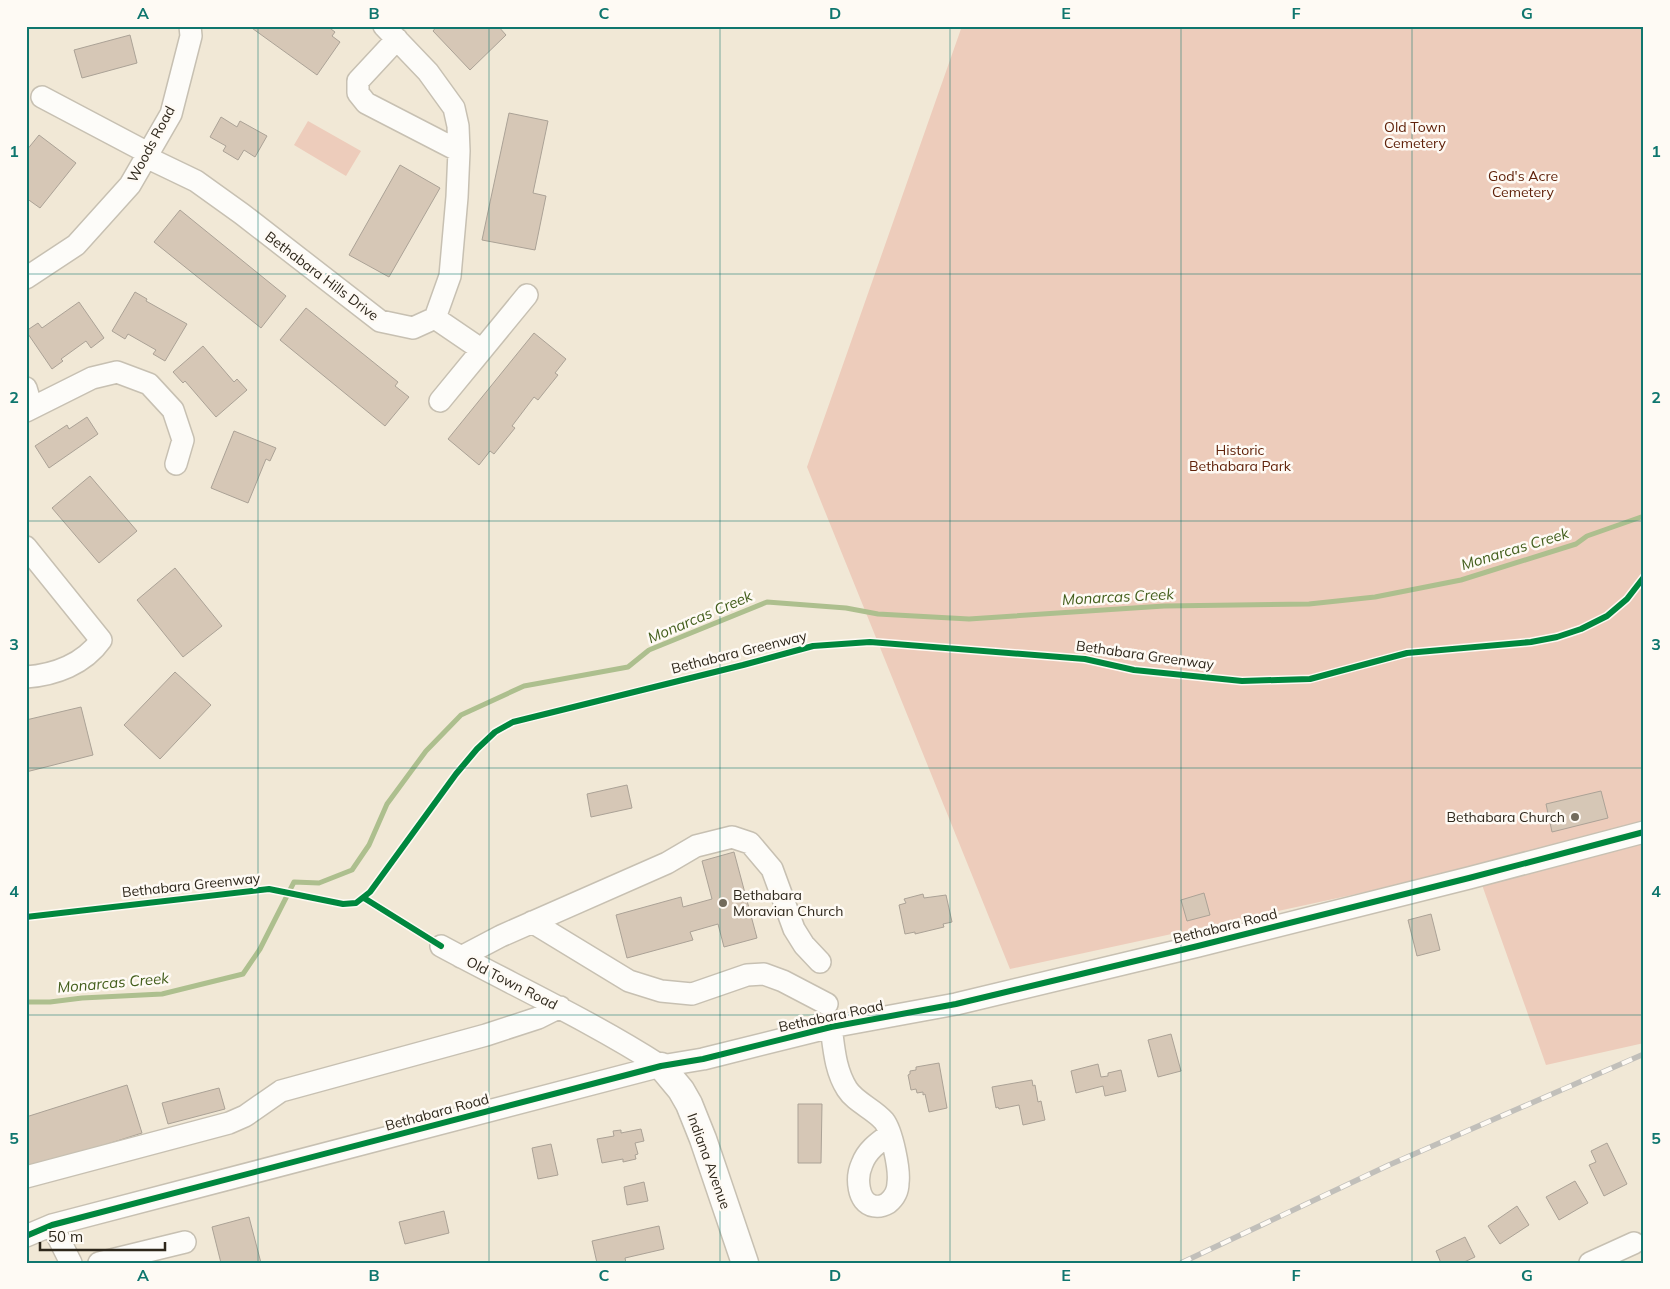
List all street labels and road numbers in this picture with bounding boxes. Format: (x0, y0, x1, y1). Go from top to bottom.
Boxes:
street label: Woods Road (123, 103, 179, 185)
street label: Bethabara Hills Drive (262, 227, 382, 325)
street label: Bethabara Greenway (669, 626, 809, 678)
street label: Bethabara Greenway (1075, 636, 1216, 674)
street label: Bethabara Greenway (121, 869, 262, 901)
street label: Bethabara Road (1171, 904, 1279, 948)
street label: Old Town Road (463, 952, 561, 1014)
street label: Bethabara Road (777, 996, 885, 1036)
street label: Bethabara Road (383, 1089, 491, 1135)
street label: Indiana Avenue (683, 1110, 735, 1212)

